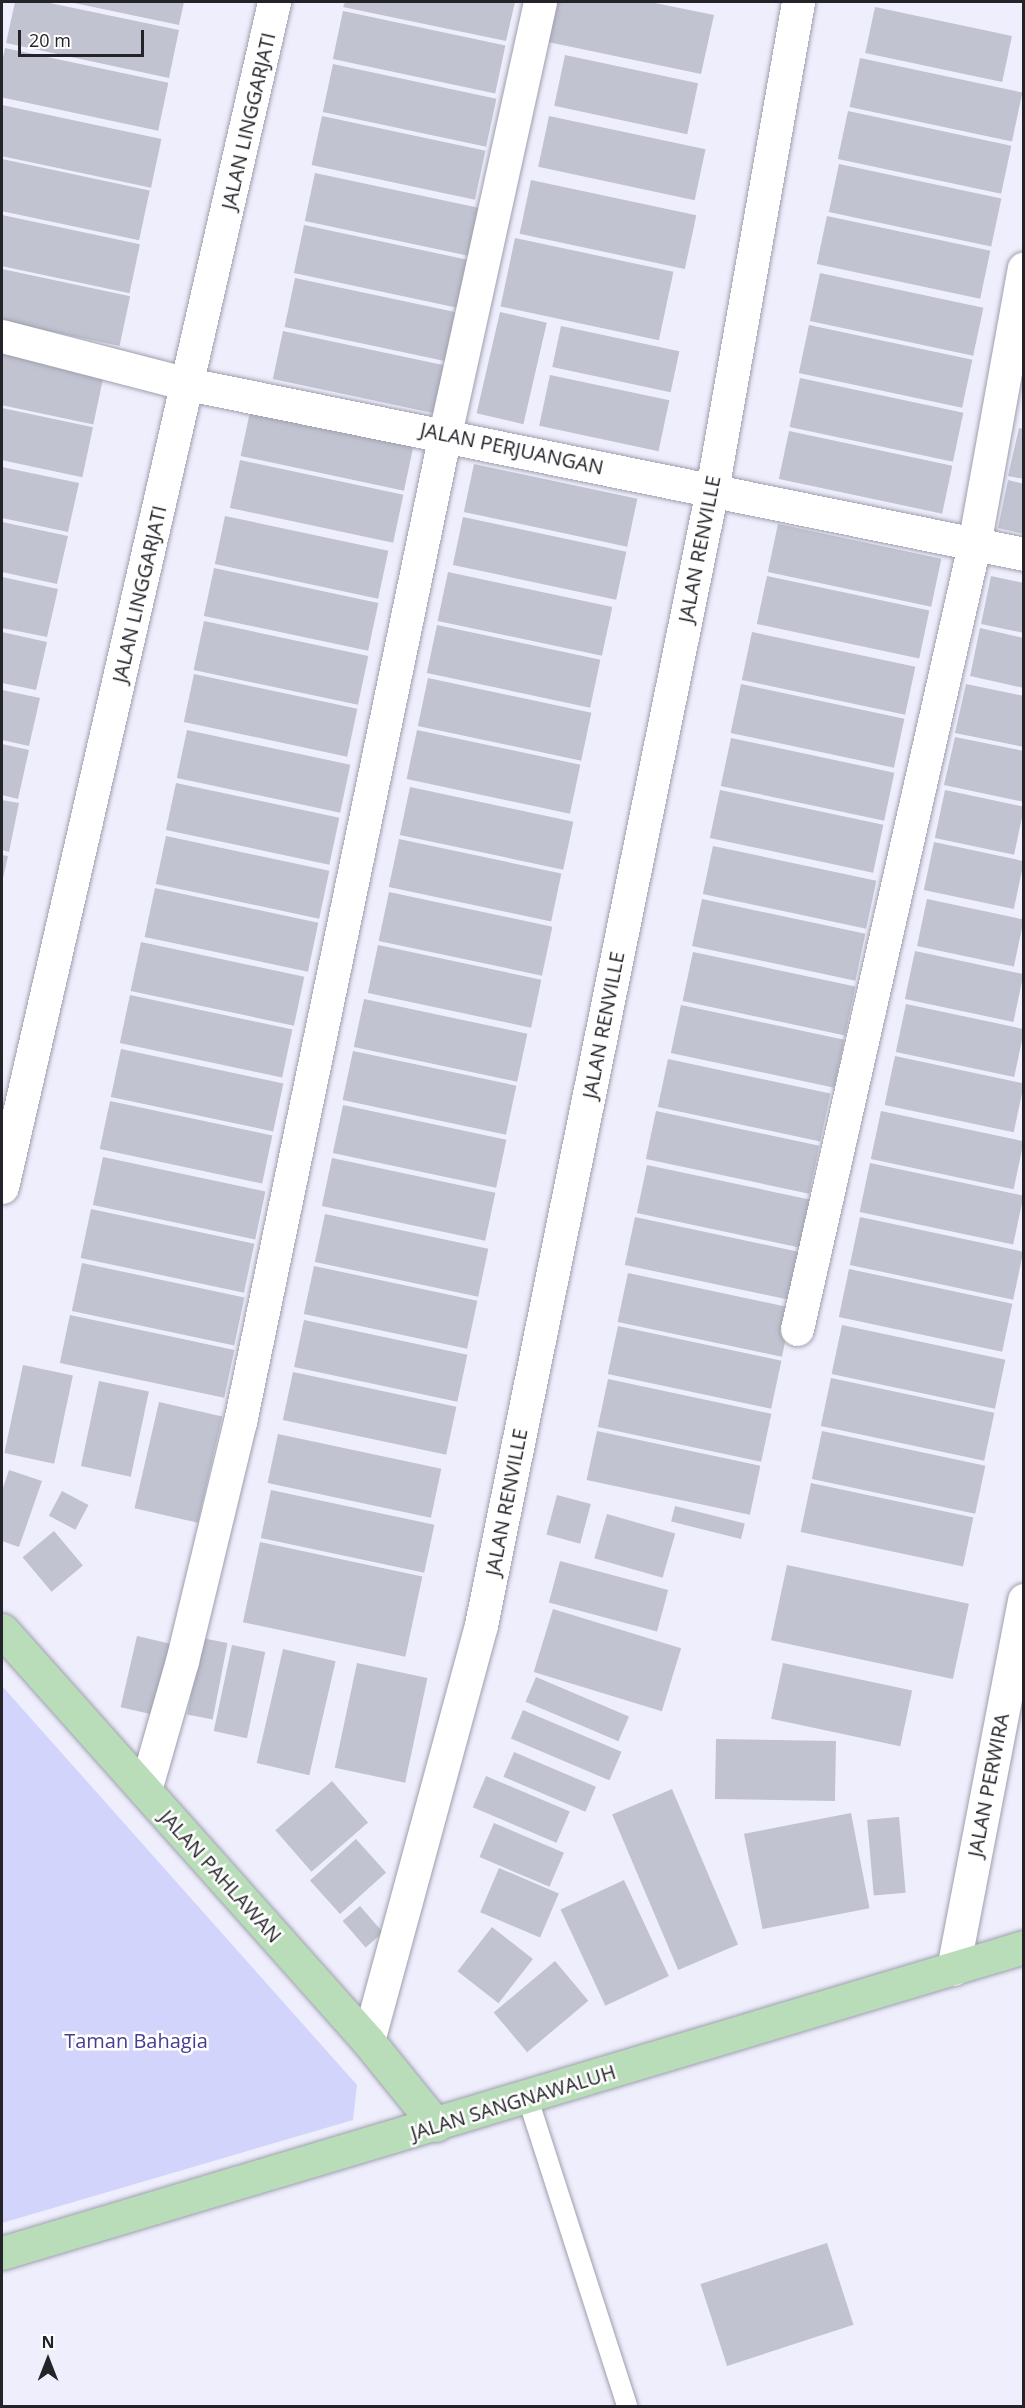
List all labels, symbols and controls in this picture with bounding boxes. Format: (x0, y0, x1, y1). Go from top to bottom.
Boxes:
scale bar (21, 18, 147, 56)
text: 20 m (29, 28, 71, 52)
street label: JALAN LINGGARJATI (216, 30, 280, 212)
street label: JALAN PERJUANGAN (418, 417, 606, 479)
street label: JALAN RENVILLE (673, 473, 725, 625)
street label: JALAN LINGGARJATI (107, 503, 171, 685)
street label: JALAN RENVILLE (577, 949, 629, 1101)
street label: JALAN RENVILLE (480, 1426, 532, 1578)
street label: JALAN PERWIRA (962, 1711, 1014, 1859)
street label: JALAN PAHLAWAN (155, 1805, 287, 1947)
park label: Taman Bahagia (64, 2028, 208, 2052)
street label: JALAN SANGNAWALUH (408, 2059, 618, 2145)
north arrow (18, 2330, 78, 2390)
text: N (41, 2331, 55, 2353)

